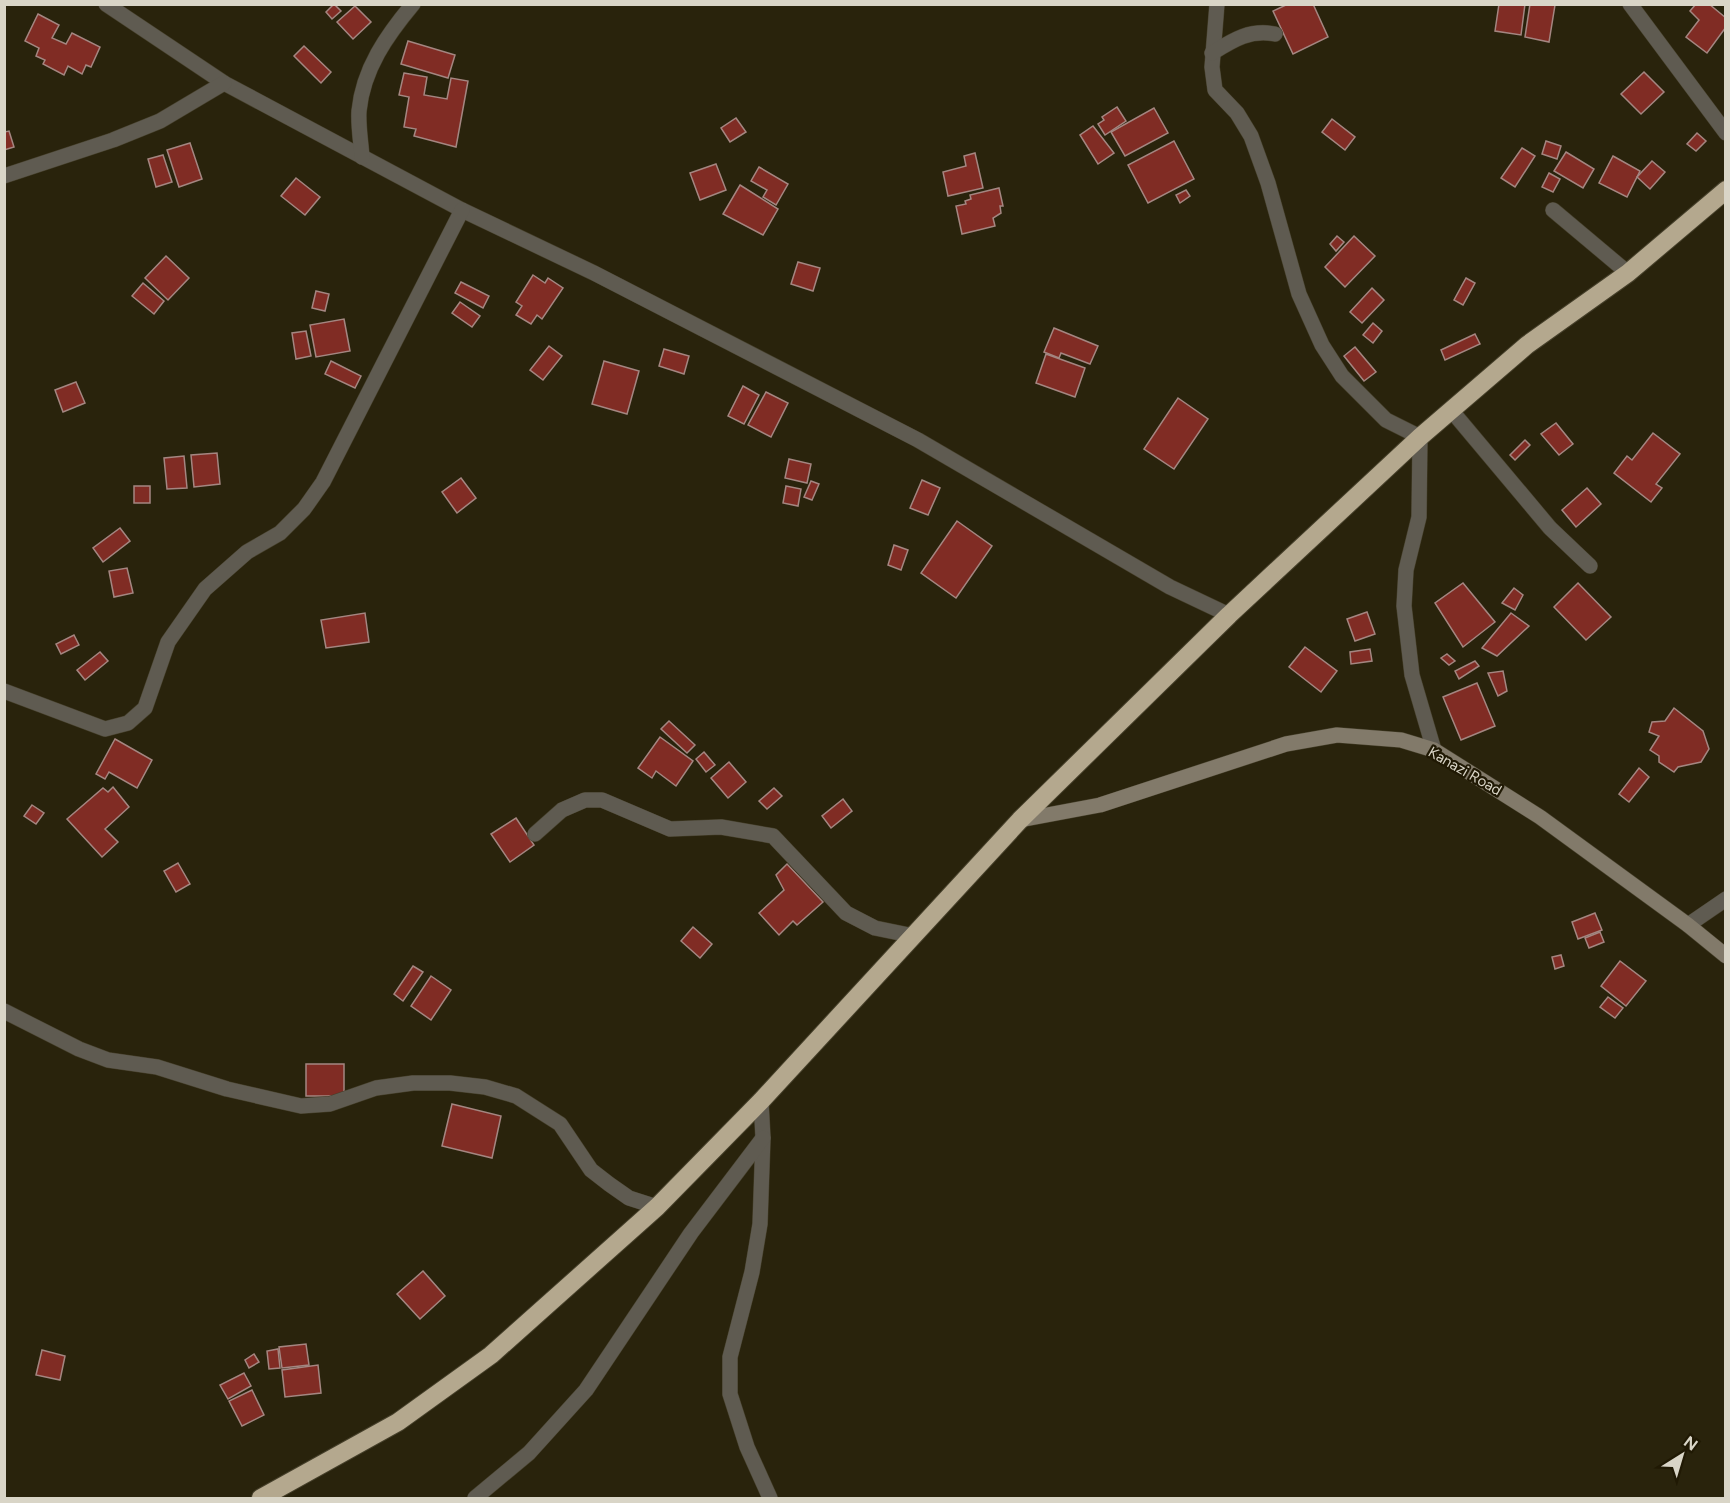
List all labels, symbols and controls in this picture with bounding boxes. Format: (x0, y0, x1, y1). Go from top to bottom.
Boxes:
street label: Kanazi Road (1425, 743, 1505, 799)
north arrow (1652, 1425, 1712, 1485)
text: N (1680, 1432, 1701, 1455)

